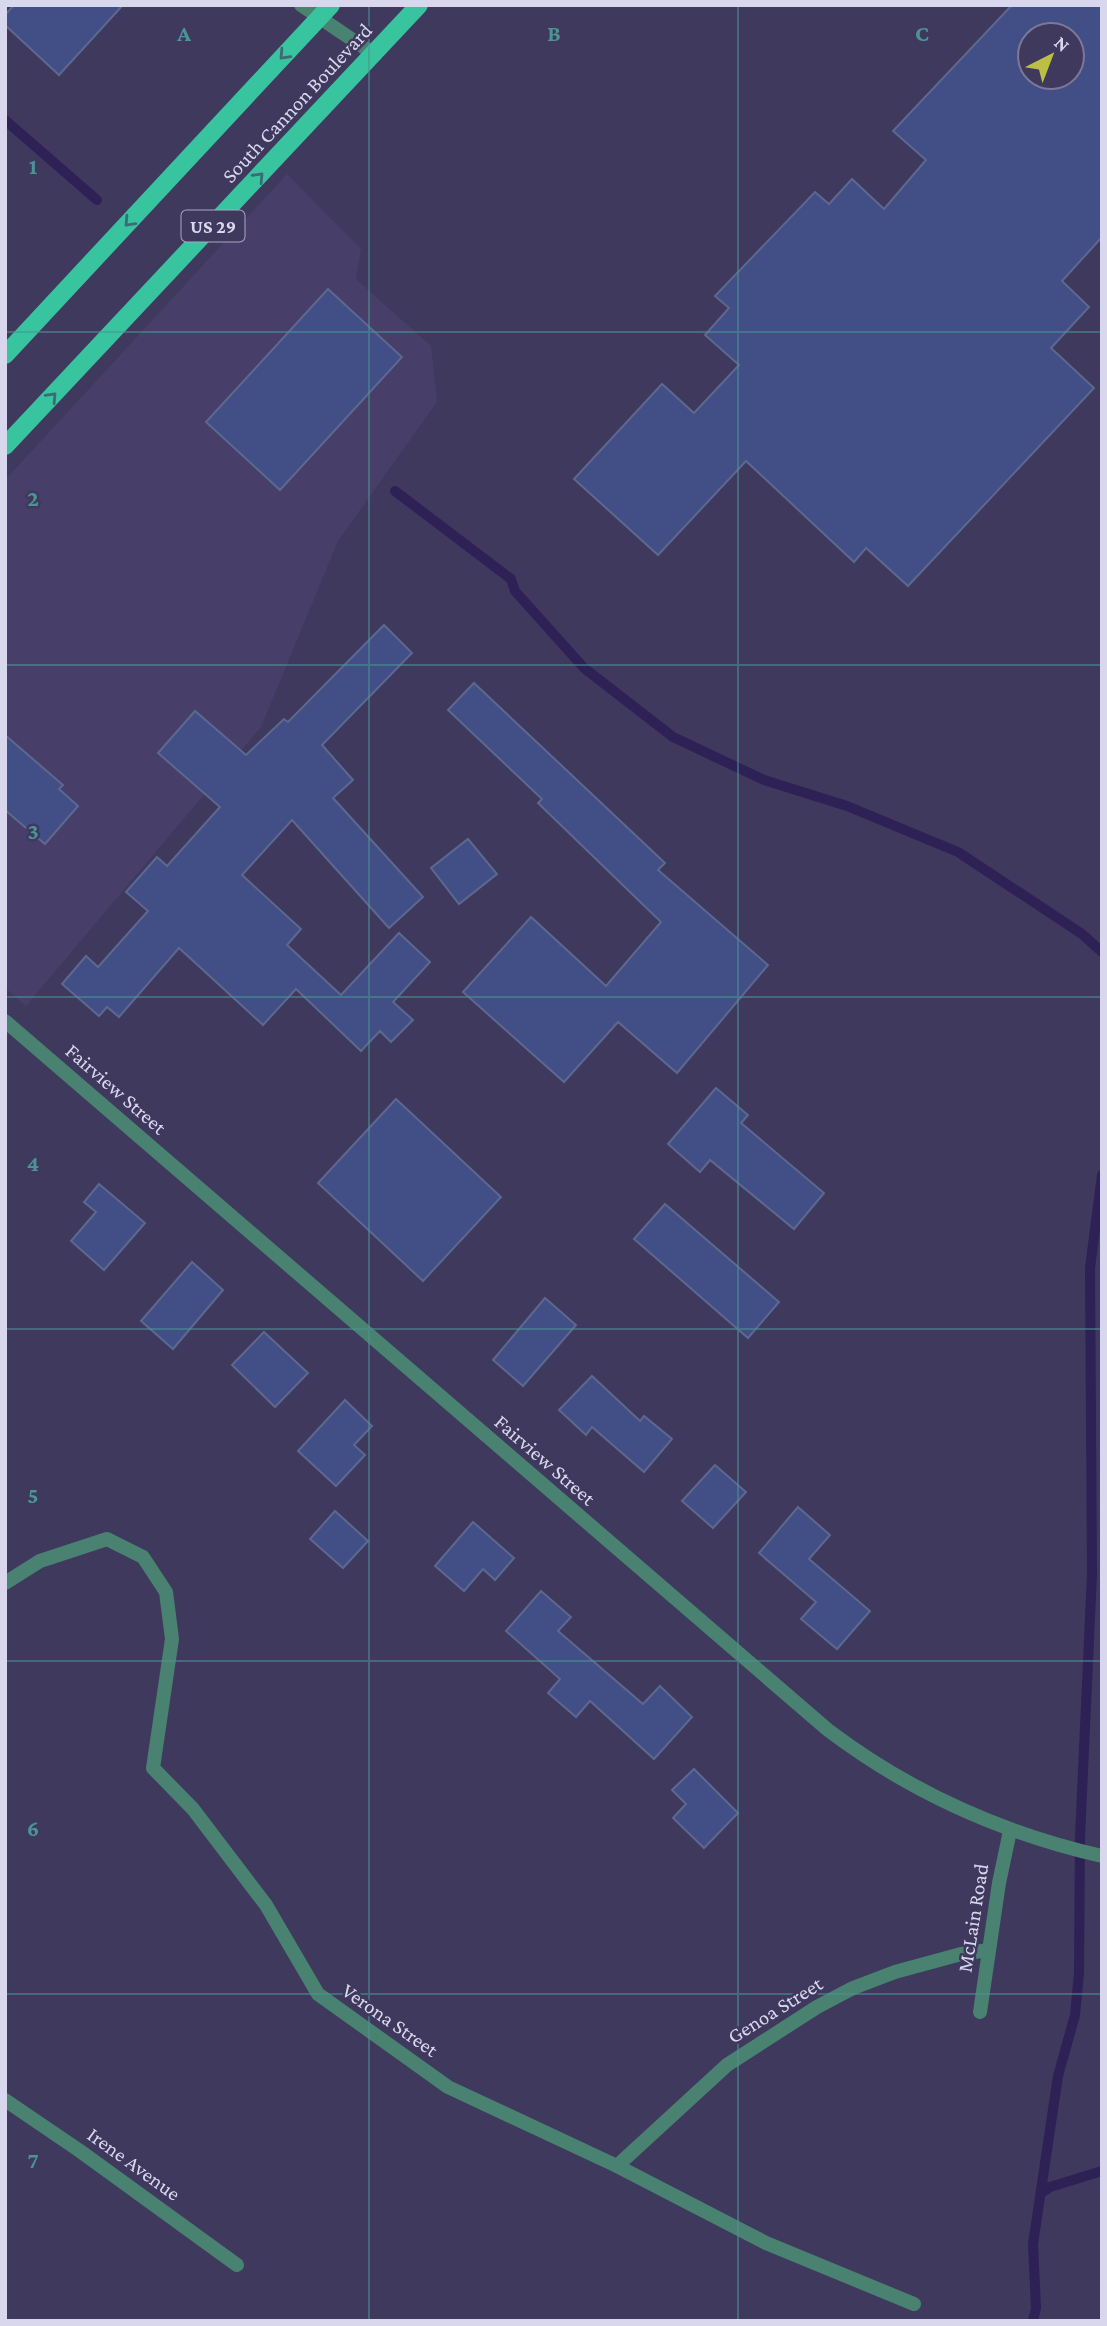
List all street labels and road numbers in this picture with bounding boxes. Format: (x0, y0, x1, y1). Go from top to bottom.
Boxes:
street label: South Cannon Boulevard (217, 18, 377, 188)
road number: US 29 (182, 210, 244, 242)
street label: Fairview Street (61, 1039, 172, 1140)
street label: Fairview Street (490, 1410, 601, 1511)
street label: McLain Road (953, 1862, 993, 1974)
street label: Genoa Street (723, 1971, 828, 2049)
street label: Verona Street (337, 1978, 444, 2063)
street label: Irene Avenue (83, 2122, 185, 2206)

